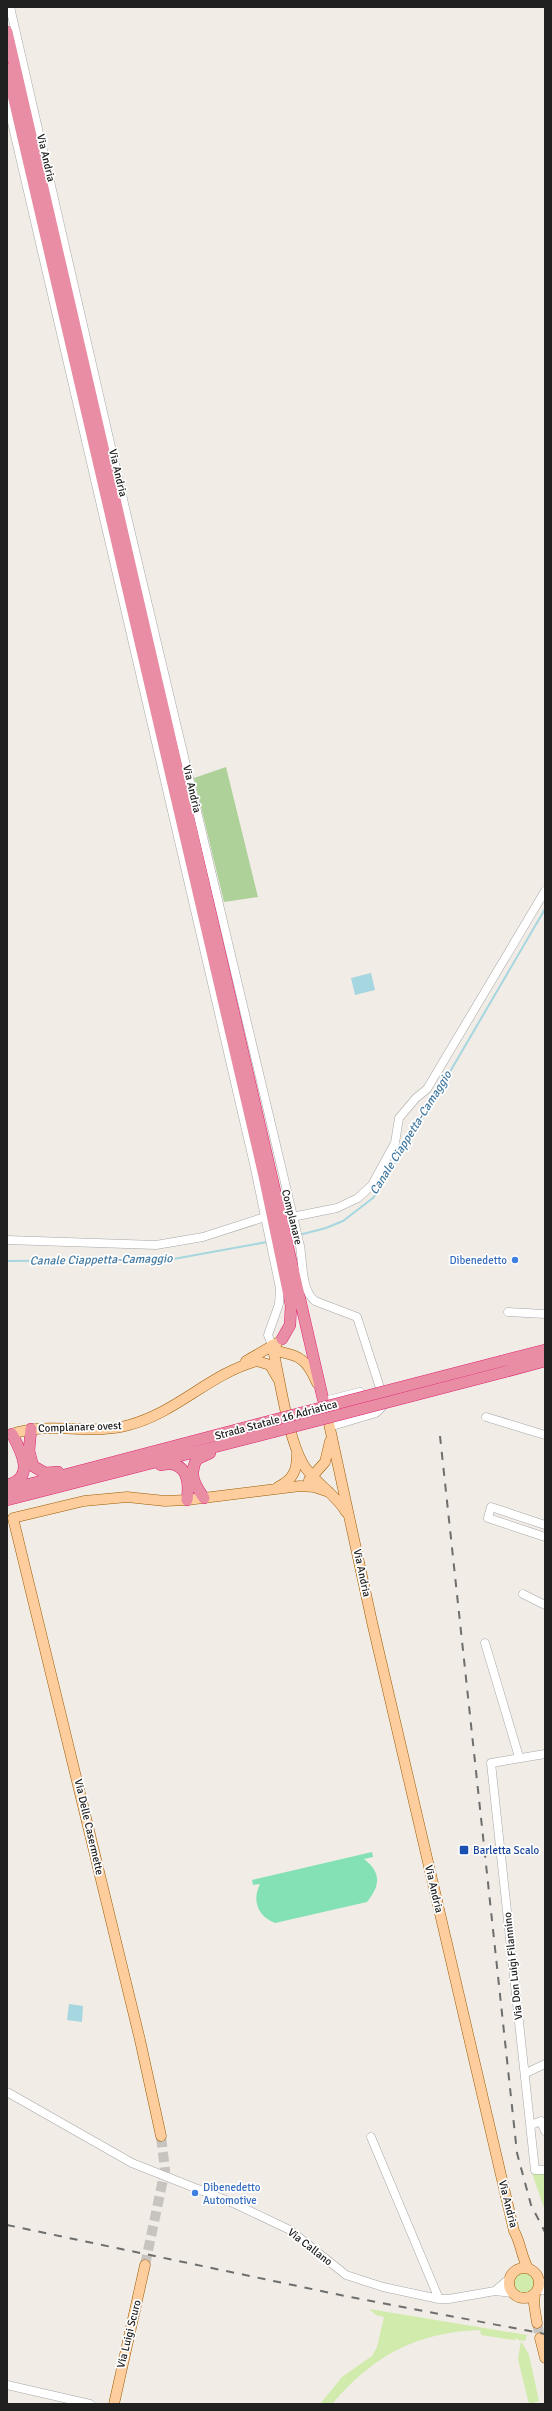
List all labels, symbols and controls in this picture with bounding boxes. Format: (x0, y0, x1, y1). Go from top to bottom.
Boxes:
street label: Via Andria (34, 133, 58, 184)
street label: Via Andria (106, 448, 130, 499)
street label: Via Andria (180, 764, 204, 815)
water label: Canale Ciappetta-Camaggio (367, 1068, 456, 1198)
street label: Complanare (279, 1188, 305, 1246)
water label: Canale Ciappetta-Camaggio (29, 1251, 173, 1269)
place label: Dibenedetto (449, 1254, 507, 1267)
marker: Dibenedetto (510, 1255, 520, 1265)
street label: Strada Statale 16 Adriatica (213, 1397, 339, 1443)
street label: Complanare ovest (38, 1419, 122, 1435)
street label: Via Andria (351, 1548, 374, 1599)
street label: Via Delle Casermette (72, 1778, 106, 1876)
marker: Barletta Scalo (458, 1844, 470, 1856)
place label: Barletta Scalo (473, 1844, 540, 1857)
street label: Via Andria (422, 1864, 446, 1915)
street label: Via Don Luigi Filannino (501, 1911, 525, 2021)
street label: Via Andria (496, 2179, 520, 2230)
place label: Dibenedetto Automotive (203, 2181, 261, 2207)
marker: Dibenedetto Automotive (190, 2188, 200, 2198)
street label: Via Callano (285, 2226, 335, 2269)
street label: Via Luigi Scuro (114, 2298, 144, 2369)

